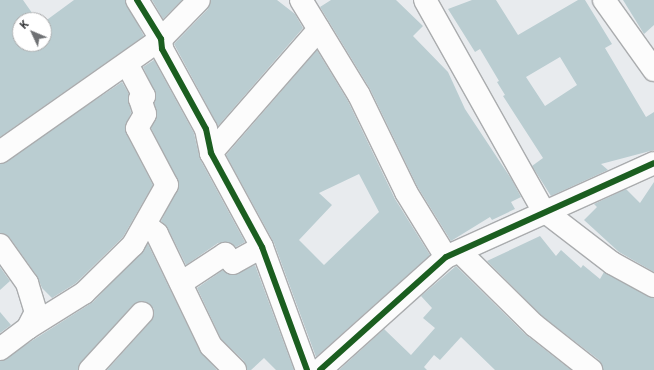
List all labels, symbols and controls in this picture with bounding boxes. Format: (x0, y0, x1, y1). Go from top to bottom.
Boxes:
north arrow (12, 12, 52, 52)
text: K (17, 17, 31, 31)

